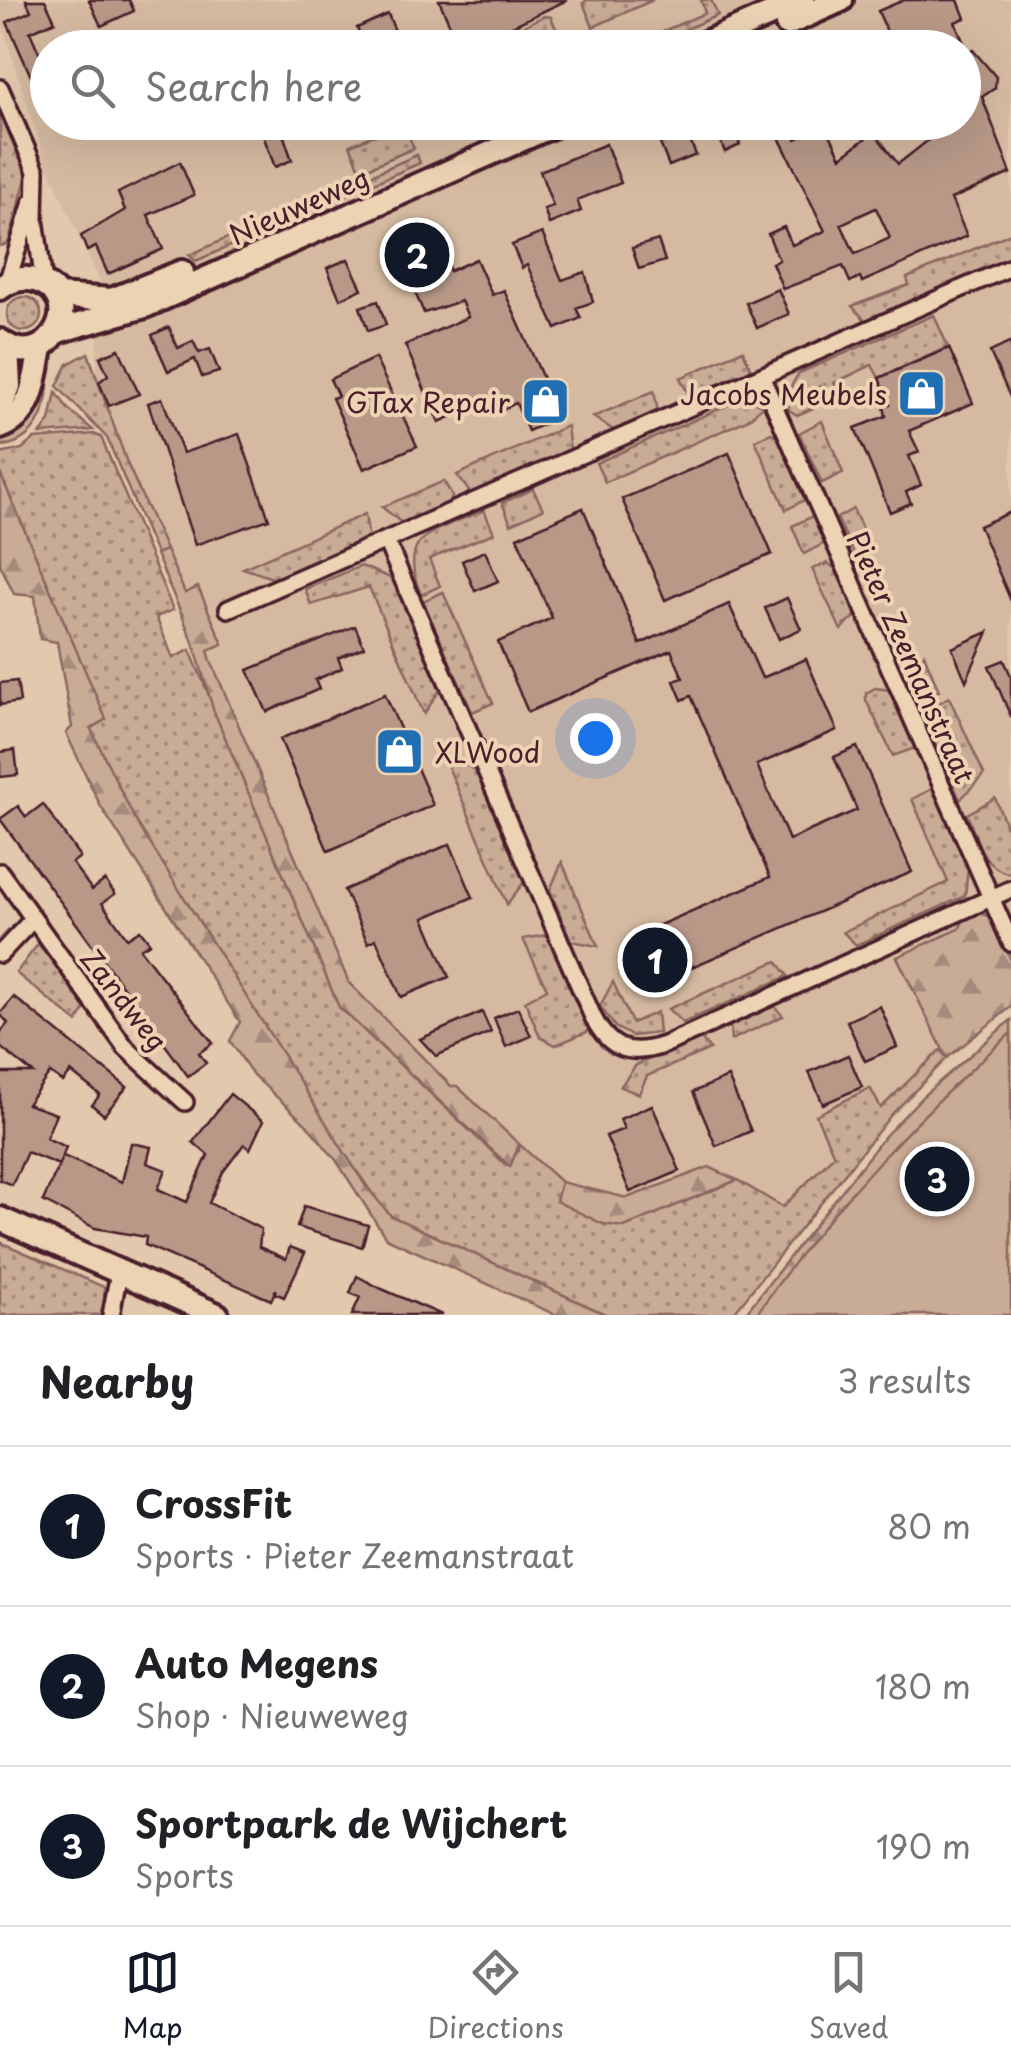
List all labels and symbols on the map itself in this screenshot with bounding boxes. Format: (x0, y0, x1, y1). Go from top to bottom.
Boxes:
street label: Nieuweweg (222, 155, 376, 255)
pin: 2 (384, 218, 450, 292)
shop icon: Jacobs Meubels (896, 367, 948, 419)
place label: Jacobs Meubels (680, 372, 887, 415)
shop icon: GTax Repair (519, 375, 571, 427)
place label: GTax Repair (346, 380, 510, 423)
street label: Pieter Zeemanstraat (837, 524, 987, 790)
your location (570, 713, 621, 764)
shop icon: XLWood (374, 725, 426, 777)
place label: XLWood (435, 730, 540, 773)
pin: 1 (622, 922, 688, 998)
street label: Zandweg (71, 938, 179, 1060)
pin: 3 (904, 1142, 970, 1216)

